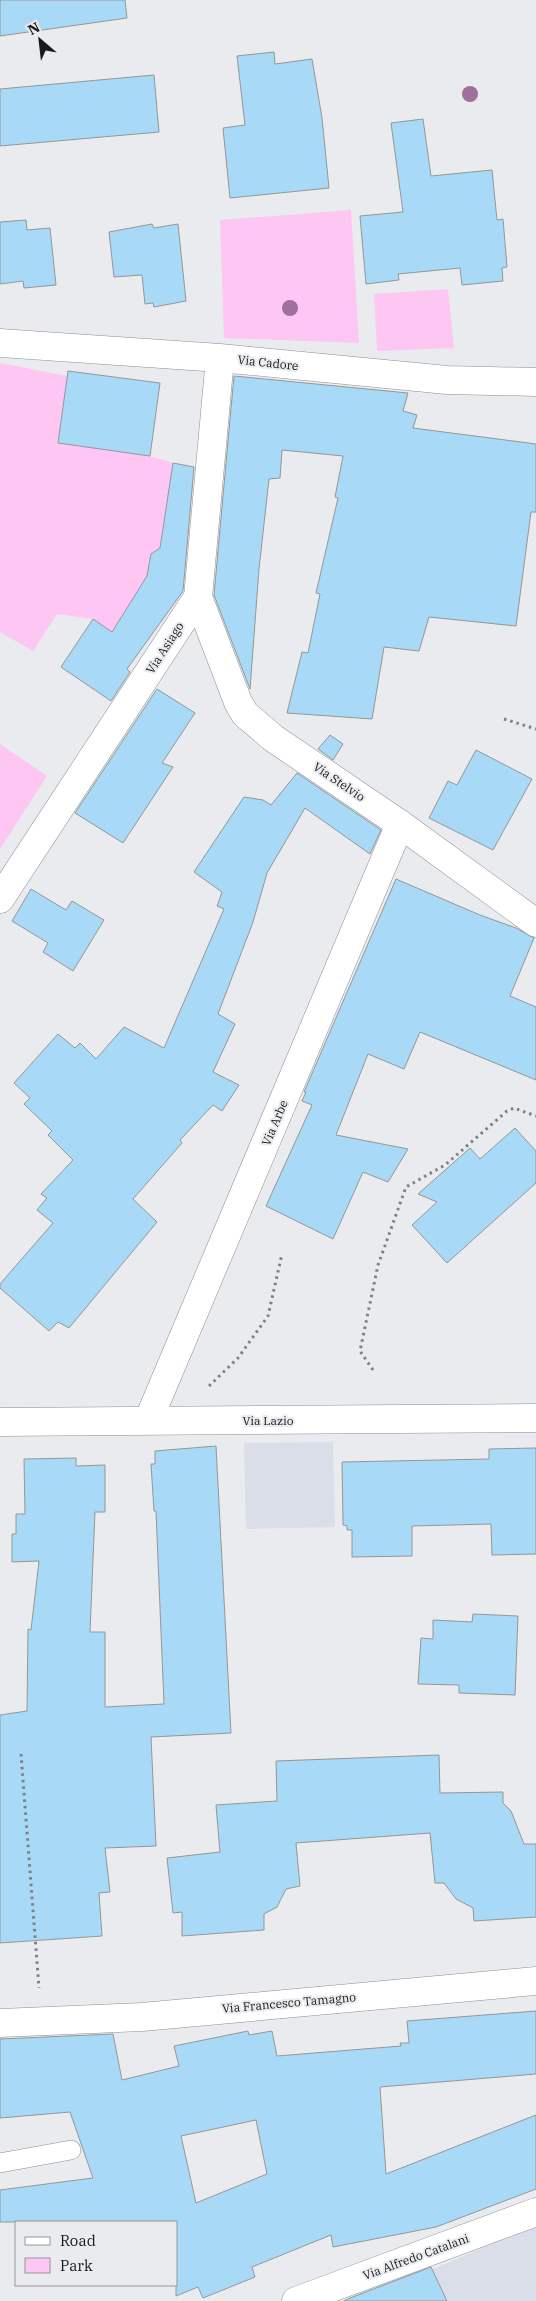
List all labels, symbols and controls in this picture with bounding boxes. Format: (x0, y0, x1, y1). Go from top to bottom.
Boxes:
north arrow (15, 15, 65, 65)
text: N (25, 18, 43, 39)
street label: Via Cadore (237, 352, 299, 373)
street label: Via Asiago (142, 619, 187, 676)
street label: Via Stelvio (311, 759, 368, 804)
street label: Via Arbe (258, 1098, 291, 1148)
street label: Via Lazio (242, 1413, 294, 1428)
street label: Via Francesco Tamagno (221, 1989, 357, 2016)
legend (15, 2221, 178, 2286)
street label: Via Alfredo Catalani (361, 2230, 471, 2283)
text: Road (60, 2231, 96, 2250)
text: Park (60, 2256, 93, 2275)

